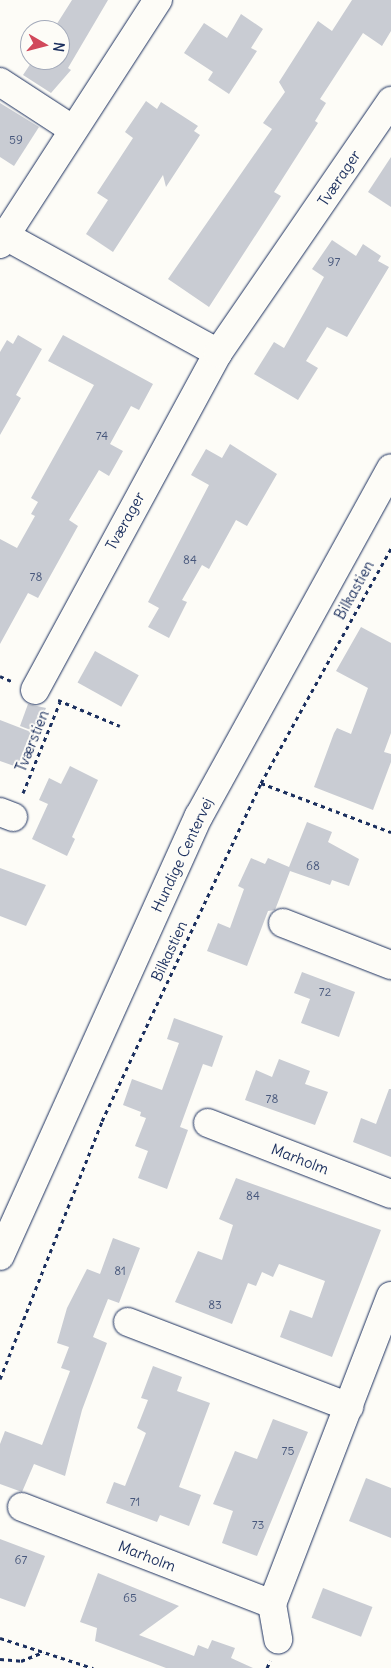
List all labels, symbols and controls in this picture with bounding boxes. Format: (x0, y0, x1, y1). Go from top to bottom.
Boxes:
north arrow (20, 20, 70, 70)
text: N (49, 41, 68, 53)
house number: 59 (9, 133, 23, 147)
street label: Tværager (314, 147, 364, 209)
house number: 97 (328, 255, 340, 269)
house number: 74 (96, 429, 108, 443)
street label: Tværager (102, 489, 148, 553)
house number: 84 (183, 553, 197, 567)
street label: Bilkastien (330, 557, 378, 623)
house number: 78 (30, 570, 42, 584)
street label: Tværstien (12, 708, 52, 774)
street label: Hundige Centervej (148, 795, 216, 915)
house number: 68 (306, 859, 320, 873)
street label: Bilkastien (147, 918, 191, 984)
house number: 72 (319, 985, 331, 999)
house number: 78 (266, 1092, 278, 1106)
street label: Marholm (269, 1140, 331, 1178)
house number: 84 (246, 1189, 260, 1203)
house number: 81 (114, 1264, 126, 1278)
house number: 83 (208, 1298, 222, 1312)
house number: 75 (282, 1444, 294, 1458)
house number: 71 (130, 1495, 140, 1509)
house number: 73 (252, 1518, 264, 1532)
street label: Marholm (116, 1537, 178, 1575)
house number: 67 (15, 1553, 27, 1567)
house number: 65 (123, 1591, 137, 1605)

